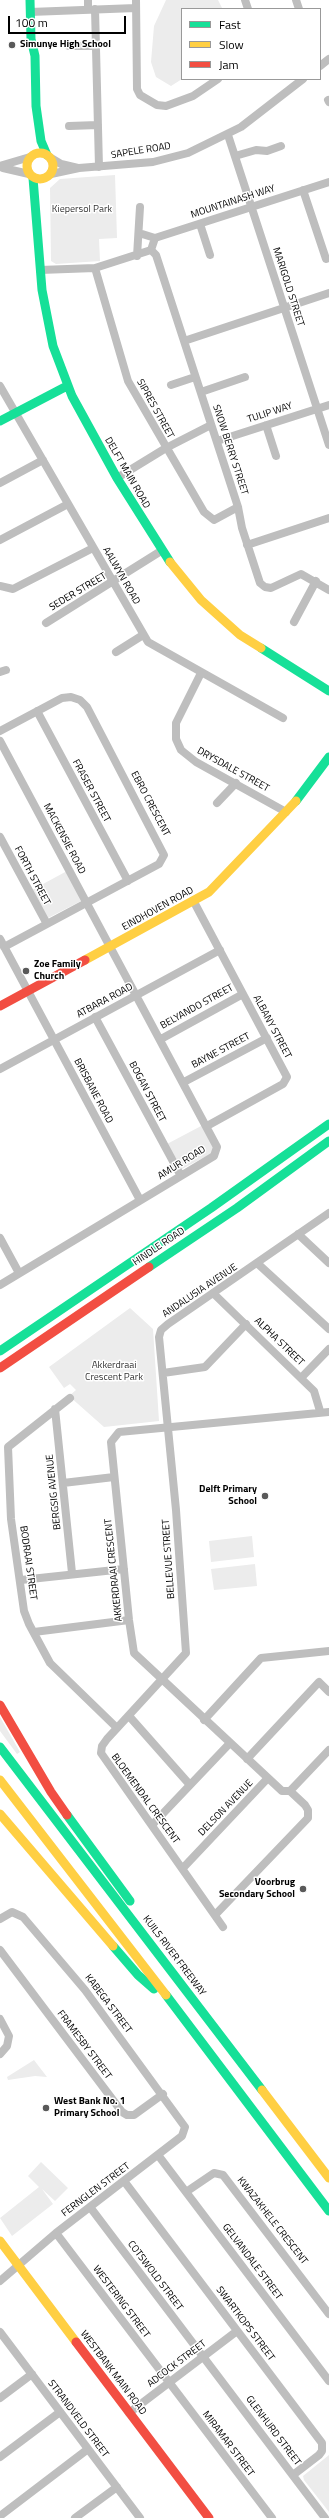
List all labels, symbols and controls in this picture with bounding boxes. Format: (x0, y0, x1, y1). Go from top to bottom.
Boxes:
scale bar (10, 8, 128, 34)
legend (181, 8, 321, 80)
text: 100 m (15, 13, 48, 32)
text: Fast (219, 15, 241, 34)
text: Slow (219, 35, 244, 54)
place label: Simunye High School (20, 39, 111, 51)
marker: Simunye High School (7, 40, 17, 50)
text: Jam (219, 55, 239, 74)
street label: SAPELE ROAD (110, 140, 172, 162)
street label: MOUNTAINASH WAY (189, 183, 277, 221)
park label: Kiepersol Park (52, 204, 112, 216)
street label: MARIGOLD STREET (270, 246, 306, 328)
street label: SIPRES STREET (134, 377, 176, 441)
street label: TULIP WAY (246, 400, 294, 426)
street label: SNOW BERRY STREET (210, 403, 250, 497)
street label: DELFT MAIN ROAD (102, 435, 152, 511)
street label: AALWYN ROAD (100, 545, 142, 607)
street label: SEDER STREET (47, 570, 109, 614)
street label: DRYSDALE STREET (195, 745, 271, 795)
street label: FRASER STREET (69, 757, 113, 825)
street label: EBRO CRESCENT (128, 769, 172, 839)
street label: MACKENSIE ROAD (40, 802, 88, 876)
street label: FORTH STREET (11, 844, 53, 908)
street label: EINDHOVEN ROAD (120, 884, 196, 934)
place label: Zoe Family Church (34, 959, 81, 982)
marker: Zoe Family Church (21, 966, 31, 976)
street label: ATBARA ROAD (75, 981, 135, 1021)
street label: BELYANDO STREET (158, 982, 236, 1032)
street label: ALBANY STREET (250, 993, 294, 1061)
street label: BAYNE STREET (190, 1031, 252, 1071)
street label: BRISBANE ROAD (71, 1057, 115, 1125)
street label: BOGAN STREET (126, 1060, 168, 1124)
street label: AMUR ROAD (156, 1144, 208, 1182)
street label: HINDLE ROAD (131, 1225, 187, 1269)
street label: ANDALUSIA AVENUE (160, 1261, 240, 1321)
street label: ALPHA STREET (252, 1315, 306, 1369)
park label: Akkerdraai Crescent Park (85, 1360, 143, 1384)
street label: BERGSIG AVENUE (44, 1454, 64, 1530)
place label: Delft Primary School (199, 1484, 257, 1508)
marker: Delft Primary School (260, 1491, 270, 1501)
street label: AKKERDRAAI CRESCENT (103, 1518, 125, 1622)
street label: BELLEVUE STREET (160, 1519, 178, 1599)
street label: BODRAAI STREET (17, 1525, 39, 1601)
street label: BLOEMENDAL CRESCENT (108, 1752, 182, 1846)
street label: DELSON AVENUE (196, 1777, 256, 1839)
place label: Voorbrug Secondary School (219, 1877, 295, 1900)
marker: Voorbrug Secondary School (298, 1884, 308, 1894)
street label: KUILS RIVER FREEWAY (140, 1914, 208, 1998)
street label: KABEGA STREET (82, 1972, 134, 2036)
street label: FRAMESBY STREET (54, 2008, 114, 2082)
place label: West Bank No. 1 Primary School (54, 2096, 125, 2120)
marker: West Bank No. 1 Primary School (41, 2103, 51, 2113)
street label: FERNGLEN STREET (60, 2160, 132, 2220)
street label: KWAZAKHELE CRESCENT (234, 2175, 310, 2267)
street label: GELVANDALE STREET (219, 2222, 285, 2302)
street label: COTSWOLD STREET (125, 2239, 185, 2313)
street label: WESTERING STREET (90, 2263, 152, 2341)
street label: SWARTKOPS STREET (213, 2284, 277, 2364)
street label: WESTBANK MAIN ROAD (77, 2328, 149, 2418)
street label: ADCOCK STREET (145, 2338, 209, 2390)
street label: STRANDVELD STREET (45, 2378, 111, 2460)
street label: GLENHURD STREET (243, 2394, 303, 2468)
street label: MIRAMAR STREET (199, 2409, 257, 2479)

